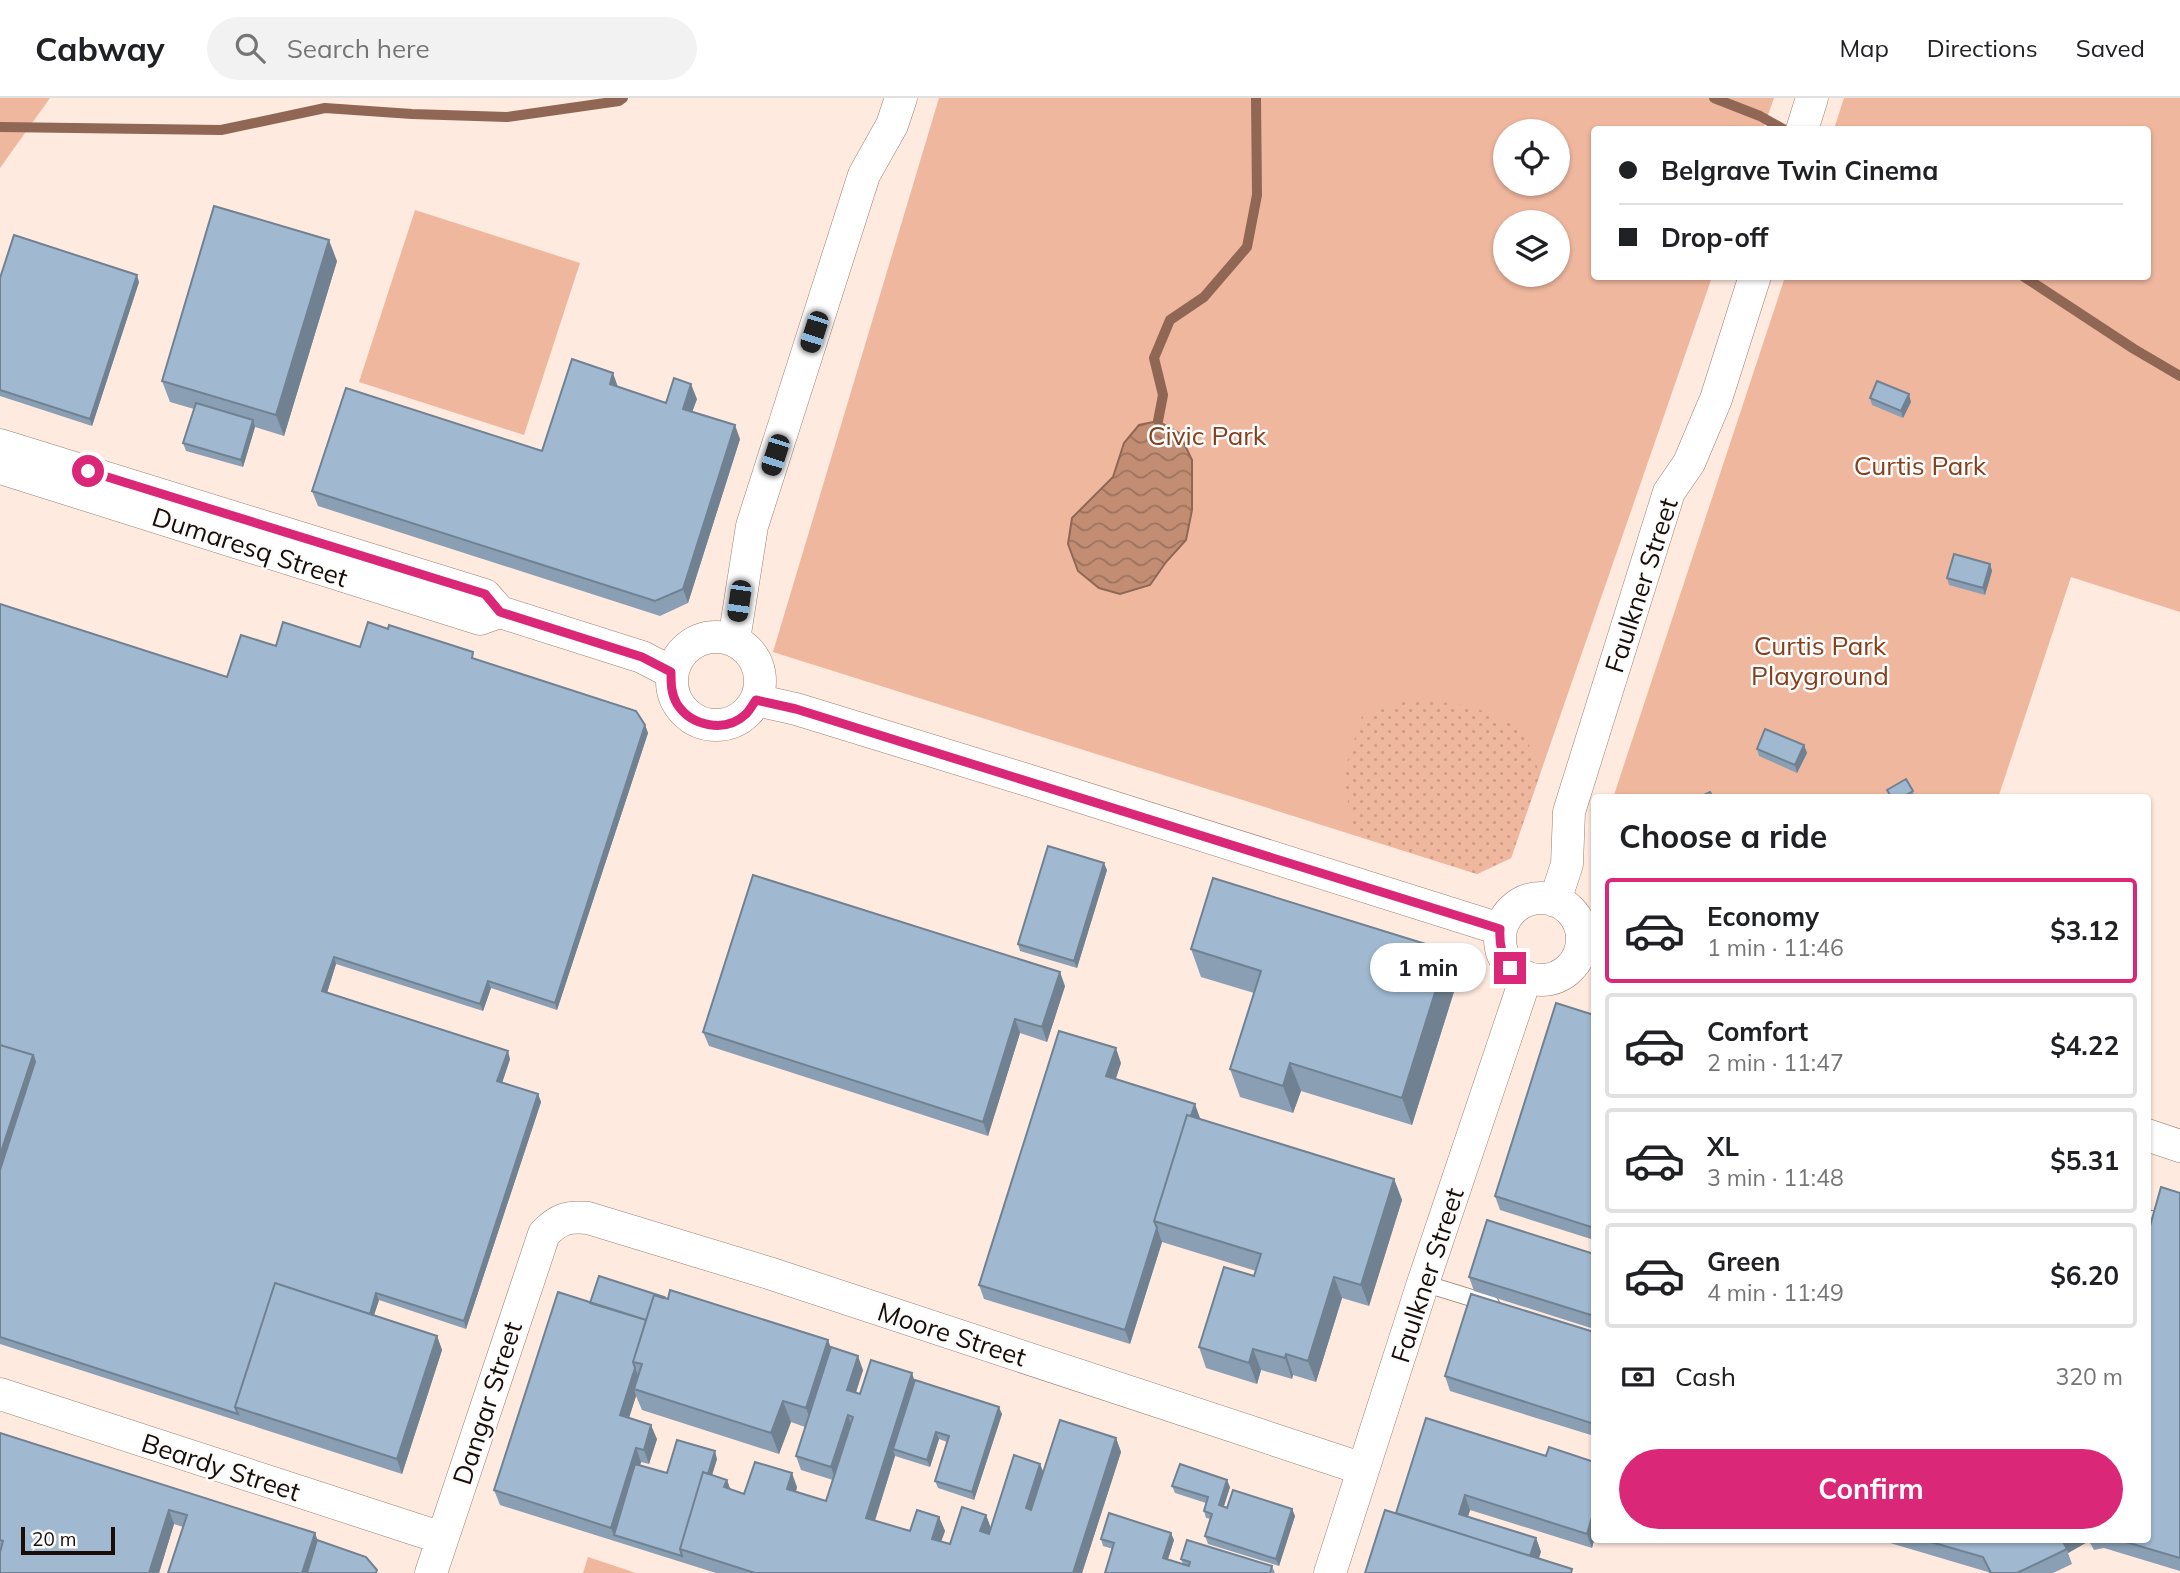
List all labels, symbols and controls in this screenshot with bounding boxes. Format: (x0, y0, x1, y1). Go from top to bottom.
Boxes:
search box (207, 17, 697, 80)
text: Cabway (35, 28, 165, 69)
icon: search (231, 29, 269, 67)
text: Search here (287, 32, 430, 65)
text: Map (1839, 33, 1889, 63)
text: Directions (1927, 33, 2038, 63)
text: Saved (2076, 33, 2145, 63)
map controls (1493, 119, 1570, 287)
button: locate (1493, 119, 1570, 196)
text: Belgrave Twin Cinema (1661, 154, 1938, 187)
button: layers (1493, 210, 1570, 287)
text: Drop-off (1661, 221, 1768, 254)
car (798, 309, 831, 355)
park label: Civic Park (1148, 419, 1267, 452)
car (759, 432, 792, 478)
park label: Curtis Park (1854, 449, 1987, 482)
route start (72, 455, 104, 487)
street label: Faulkner Street (1597, 493, 1685, 677)
street label: Dumaresq Street (148, 500, 352, 594)
car (726, 579, 753, 623)
park label: Curtis Park Playground (1751, 629, 1889, 692)
text: Choose a ride (1619, 816, 1827, 856)
icon: car (1623, 899, 1686, 962)
text: Economy (1707, 900, 1819, 933)
text: $3.12 (2050, 914, 2119, 947)
text: 1 min · 11:46 (1707, 933, 1844, 962)
callout: 1 min (1370, 944, 1486, 992)
route end (1494, 952, 1526, 984)
text: 1 min (1398, 953, 1458, 982)
icon: car (1623, 1014, 1686, 1077)
text: Comfort (1707, 1015, 1808, 1048)
text: $4.22 (2050, 1029, 2119, 1062)
text: 2 min · 11:47 (1707, 1048, 1844, 1077)
icon: car (1623, 1129, 1686, 1192)
text: XL (1707, 1130, 1739, 1163)
text: $5.31 (2050, 1144, 2119, 1177)
text: 3 min · 11:48 (1707, 1163, 1844, 1192)
street label: Faulkner Street (1383, 1183, 1471, 1367)
icon: car (1623, 1244, 1686, 1307)
text: Green (1707, 1245, 1780, 1278)
text: $6.20 (2050, 1259, 2119, 1292)
text: 4 min · 11:49 (1707, 1278, 1844, 1307)
street label: Moore Street (874, 1294, 1030, 1374)
street label: Dangar Street (445, 1317, 529, 1489)
icon: cash (1619, 1358, 1657, 1396)
text: Cash (1675, 1360, 1736, 1393)
text: 320 m (2055, 1362, 2123, 1391)
street label: Beardy Street (138, 1426, 304, 1508)
button: Confirm (1619, 1449, 2123, 1529)
scale bar (21, 1524, 116, 1556)
text: 20 m (32, 1527, 76, 1551)

